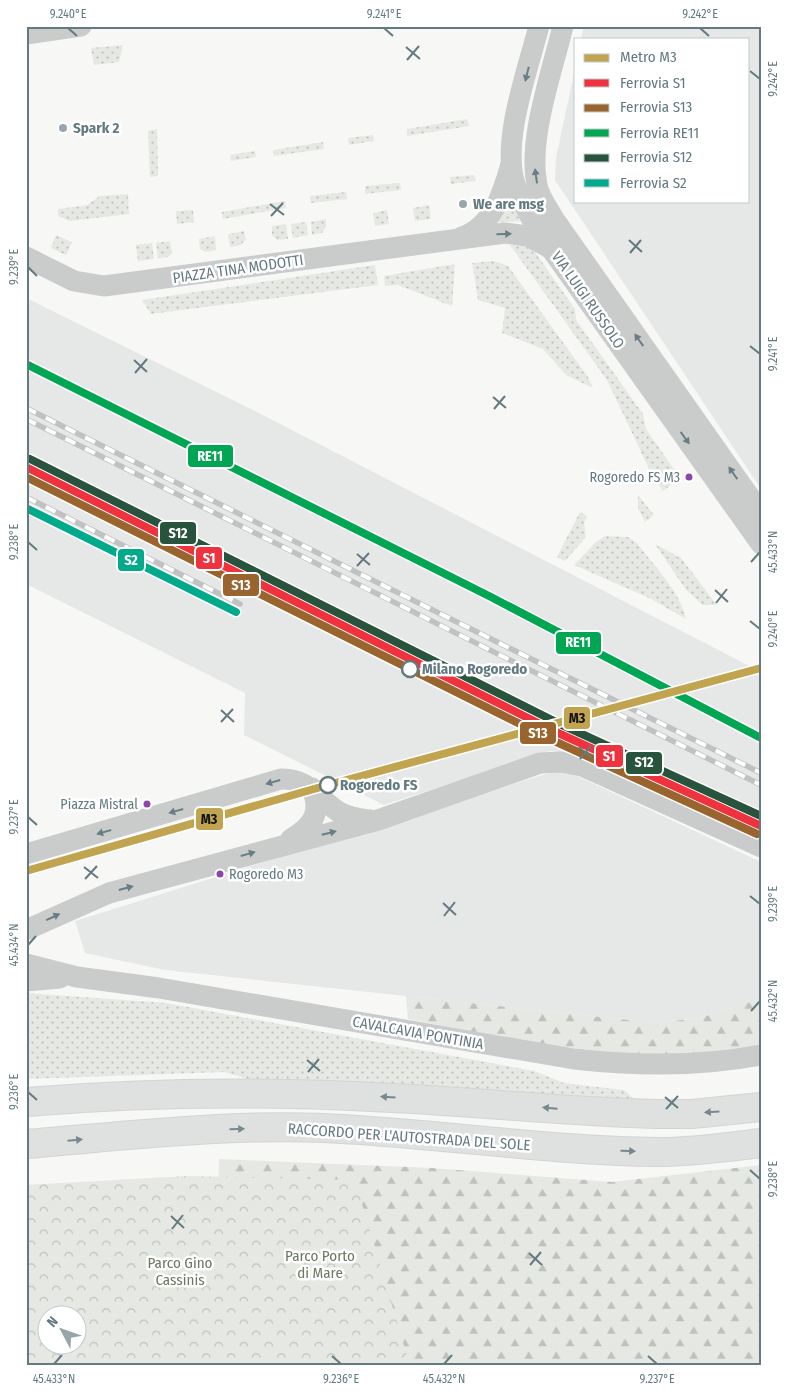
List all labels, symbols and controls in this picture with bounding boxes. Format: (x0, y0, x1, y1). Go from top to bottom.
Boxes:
text: 9.240°E (50, 7, 87, 21)
text: 9.241°E (367, 7, 402, 21)
text: 9.242°E (682, 7, 718, 21)
legend (574, 38, 750, 202)
text: Metro M3 (620, 48, 677, 66)
text: 9.242°E (766, 61, 780, 97)
one-way arrow (523, 66, 531, 81)
text: Ferrovia S1 (620, 74, 686, 92)
text: Ferrovia S13 (620, 98, 693, 116)
place label: Spark 2 (73, 119, 120, 137)
marker: Spark 2 (57, 122, 69, 134)
text: Ferrovia RE11 (620, 124, 699, 142)
text: Ferrovia S12 (620, 148, 693, 166)
one-way arrow (532, 168, 540, 184)
text: Ferrovia S2 (620, 174, 687, 192)
place label: We are msg (473, 195, 544, 213)
marker: We are msg (457, 198, 469, 210)
one-way arrow (496, 229, 512, 237)
street label: VIA LUIGI RUSSOLO (548, 248, 628, 352)
text: 9.239°E (7, 249, 21, 285)
street label: PIAZZA TINA MODOTTI (171, 251, 305, 287)
one-way arrow (634, 334, 644, 347)
text: 9.241°E (766, 336, 780, 371)
one-way arrow (680, 431, 690, 445)
line badge: RE11 (187, 444, 234, 468)
text: RE11 (197, 448, 223, 465)
one-way arrow (728, 467, 738, 480)
place label: Rogoredo FS M3 (590, 469, 680, 486)
marker: Rogoredo FS M3 (684, 472, 694, 482)
line badge: S12 (159, 521, 197, 545)
text: 9.238°E (7, 523, 21, 560)
text: S12 (168, 525, 188, 542)
text: 45.433°N (766, 531, 780, 573)
line badge: S1 (195, 546, 223, 570)
line badge: S2 (117, 548, 145, 572)
text: S1 (203, 550, 215, 567)
text: S2 (124, 552, 138, 569)
line badge: S13 (222, 573, 260, 597)
text: S13 (231, 577, 251, 594)
text: 9.240°E (766, 610, 780, 647)
line badge: RE11 (555, 631, 602, 655)
text: RE11 (565, 634, 591, 651)
marker: Milano Rogoredo (401, 660, 419, 678)
place label: Milano Rogoredo (422, 660, 527, 678)
line badge: M3 (563, 706, 591, 730)
text: M3 (569, 710, 586, 727)
line badge: S13 (519, 721, 557, 745)
text: S13 (528, 725, 548, 742)
line badge: S1 (595, 744, 624, 768)
text: S1 (603, 748, 615, 765)
line badge: S12 (625, 751, 663, 775)
text: S12 (634, 754, 654, 771)
marker: Rogoredo FS (319, 776, 337, 794)
place label: Rogoredo FS (340, 776, 418, 794)
one-way arrow (266, 778, 281, 786)
place label: Piazza Mistral (60, 796, 138, 813)
text: 9.237°E (7, 799, 21, 835)
marker: Piazza Mistral (142, 799, 152, 809)
one-way arrow (168, 807, 183, 815)
line badge: M3 (195, 807, 224, 831)
text: M3 (201, 811, 218, 828)
one-way arrow (96, 828, 111, 836)
one-way arrow (322, 828, 337, 836)
one-way arrow (241, 850, 256, 858)
place label: Rogoredo M3 (229, 866, 303, 883)
marker: Rogoredo M3 (215, 869, 225, 879)
one-way arrow (118, 884, 133, 892)
text: 9.239°E (766, 886, 780, 922)
one-way arrow (46, 913, 60, 921)
text: 45.434°N (7, 923, 21, 967)
text: 45.432°N (766, 980, 780, 1022)
street label: CAVALCAVIA PONTINIA (351, 1013, 485, 1053)
text: 9.236°E (7, 1074, 21, 1110)
one-way arrow (380, 1093, 396, 1101)
one-way arrow (542, 1104, 558, 1112)
one-way arrow (704, 1108, 720, 1116)
street label: RACCORDO PER L'AUTOSTRADA DEL SOLE (287, 1120, 531, 1154)
one-way arrow (229, 1125, 245, 1133)
one-way arrow (67, 1136, 83, 1144)
one-way arrow (621, 1147, 637, 1155)
text: 9.238°E (766, 1160, 780, 1197)
park label: Parco Porto di Mare (285, 1247, 355, 1282)
park label: Parco Gino Cassinis (148, 1254, 213, 1289)
north arrow (38, 1304, 88, 1354)
text: N (43, 1313, 62, 1331)
text: 45.433°N (33, 1372, 75, 1386)
text: 9.236°E (323, 1372, 359, 1386)
text: 45.432°N (423, 1372, 465, 1386)
text: 9.237°E (639, 1372, 675, 1386)

